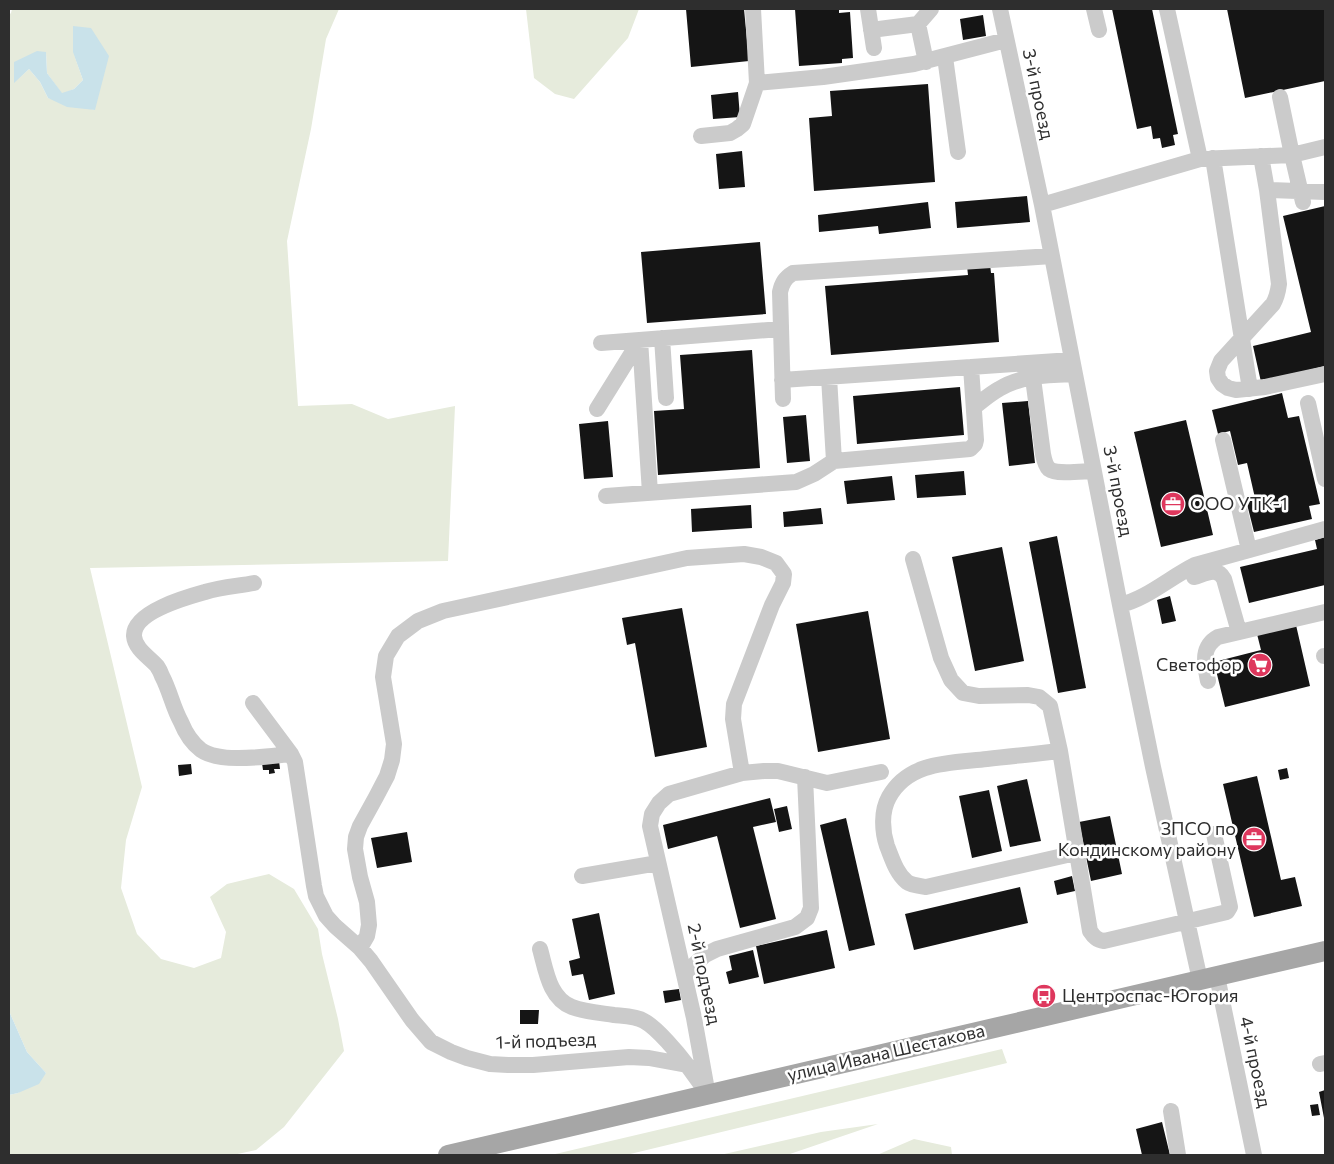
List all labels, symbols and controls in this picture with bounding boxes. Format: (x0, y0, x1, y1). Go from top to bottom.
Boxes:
street label: 3-й проезд (1019, 47, 1059, 141)
street label: 3-й проезд (1099, 444, 1139, 538)
office icon: ООО УТК-1 (1160, 491, 1186, 517)
place label: ООО УТК-1 (1190, 492, 1288, 514)
supermarket icon: Светофор (1247, 652, 1273, 678)
place label: Светофор (1156, 653, 1242, 675)
place label: ЗПСО по Кондинскому району (1058, 817, 1236, 860)
office icon: ЗПСО по Кондинскому району (1241, 826, 1267, 852)
street label: 2-й подъезд (684, 921, 727, 1027)
bus stop icon: Центроспас-Югория (1031, 983, 1057, 1009)
place label: Центроспас-Югория (1062, 984, 1239, 1006)
street label: 4-й проезд (1236, 1014, 1276, 1110)
street label: улица Ивана Шестакова (785, 1019, 987, 1085)
street label: 1-й подъезд (495, 1027, 597, 1053)

